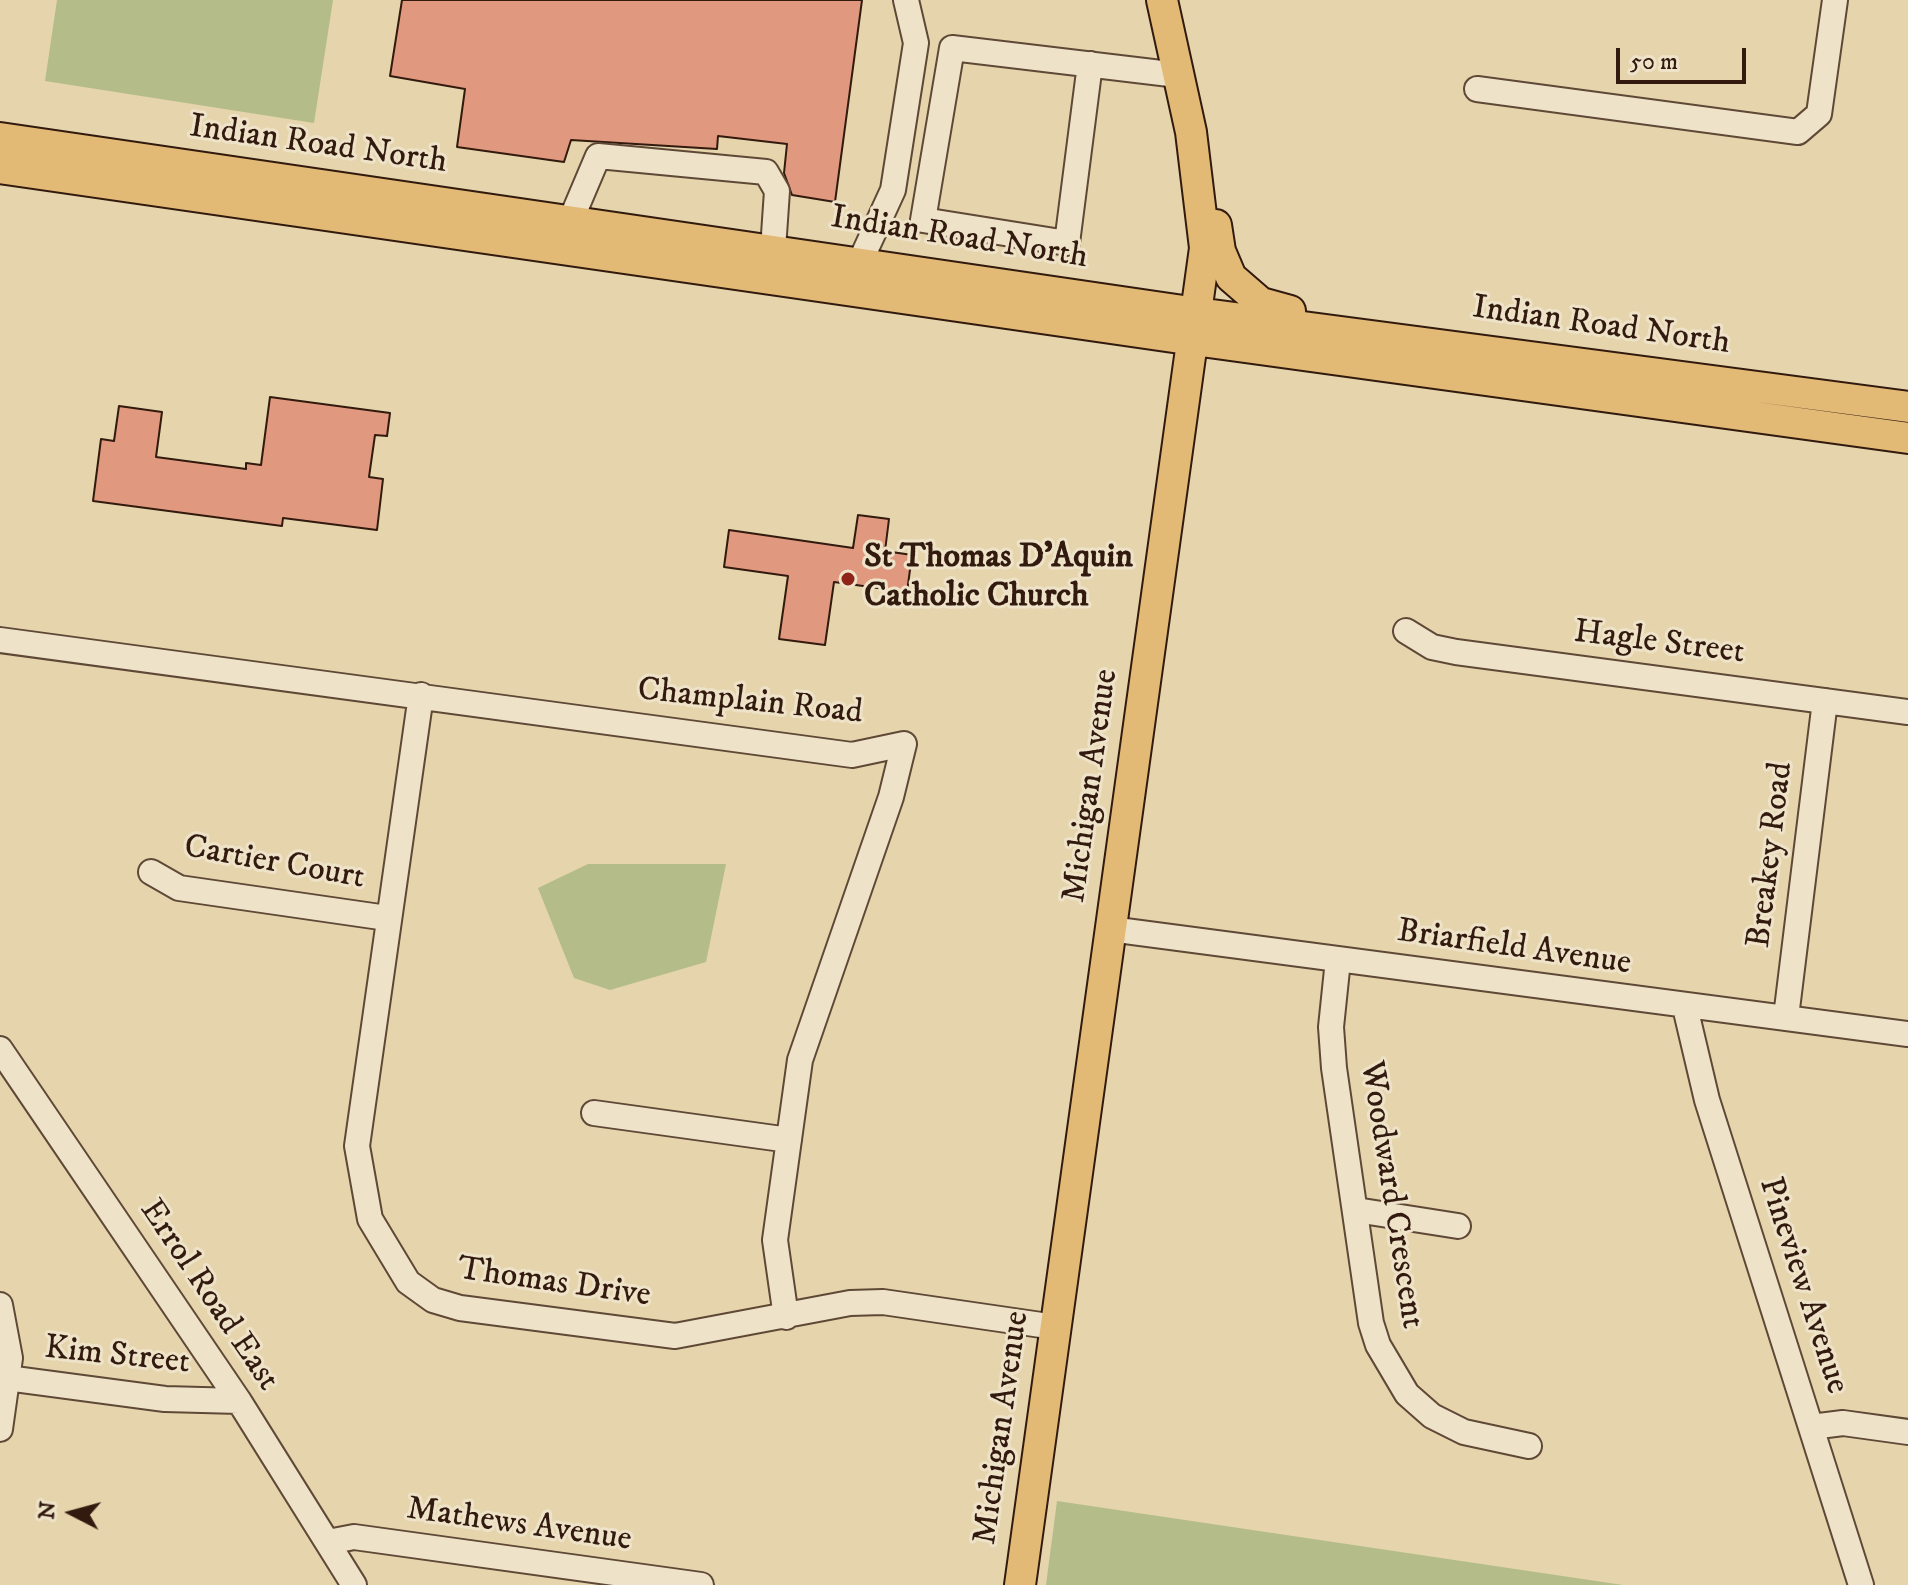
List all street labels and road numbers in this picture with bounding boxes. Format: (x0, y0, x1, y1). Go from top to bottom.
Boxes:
street label: Indian Road North (187, 108, 449, 184)
street label: Indian Road North (828, 199, 1090, 279)
street label: Indian Road North (1470, 289, 1732, 365)
street label: Hagle Street (1571, 613, 1747, 675)
street label: Michigan Avenue (1055, 667, 1129, 905)
street label: Champlain Road (635, 671, 865, 735)
street label: Breakey Road (1740, 760, 1804, 950)
street label: Cartier Court (181, 828, 367, 900)
street label: Briarfield Avenue (1395, 912, 1633, 986)
street label: Woodward Crescent (1349, 1058, 1431, 1332)
street label: Pineview Avenue (1748, 1173, 1856, 1399)
street label: Errol Road East (129, 1193, 287, 1399)
street label: Thomas Drive (455, 1250, 653, 1318)
street label: Michigan Avenue (966, 1309, 1040, 1547)
street label: Kim Street (42, 1329, 192, 1385)
street label: Mathews Avenue (404, 1490, 634, 1562)

